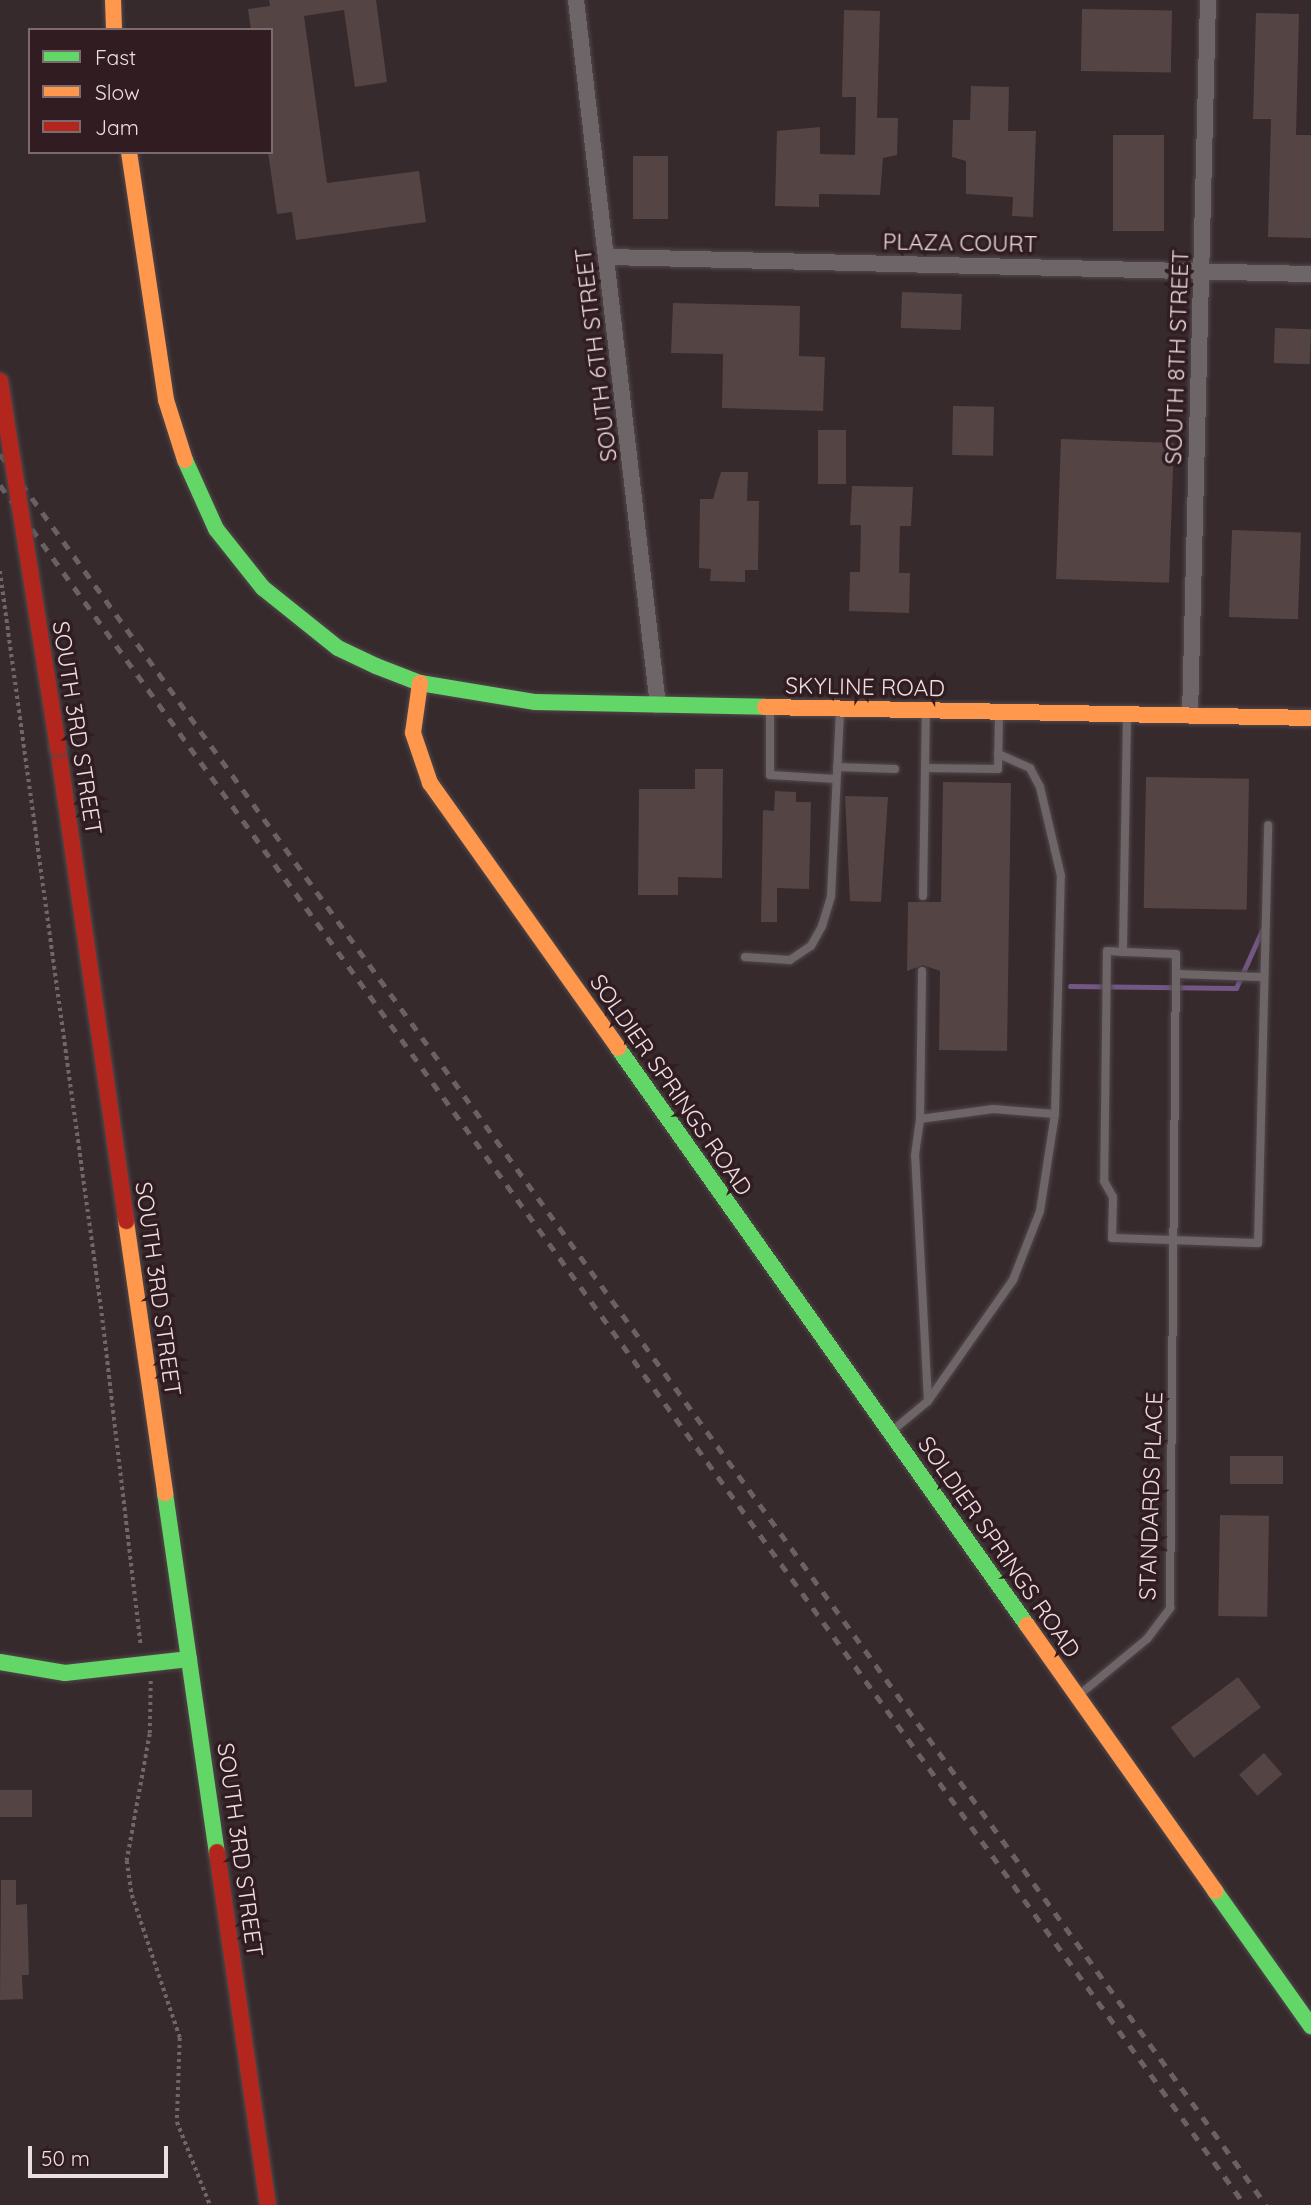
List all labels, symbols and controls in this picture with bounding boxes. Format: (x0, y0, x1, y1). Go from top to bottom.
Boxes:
legend (28, 28, 273, 154)
text: Fast (95, 44, 136, 70)
text: Slow (95, 79, 140, 105)
text: Jam (95, 114, 139, 140)
street label: PLAZA COURT (882, 228, 1038, 258)
street label: SOUTH 6TH STREET (569, 247, 623, 463)
street label: SOUTH 8TH STREET (1159, 249, 1195, 465)
street label: SOUTH 3RD STREET (46, 619, 108, 837)
street label: SKYLINE ROAD (785, 672, 945, 702)
street label: SOLDIER SPRINGS ROAD (584, 969, 758, 1201)
street label: SOUTH 3RD STREET (129, 1180, 187, 1398)
street label: STANDARDS PLACE (1134, 1391, 1168, 1601)
street label: SOLDIER SPRINGS ROAD (912, 1431, 1086, 1663)
street label: SOUTH 3RD STREET (211, 1741, 269, 1959)
scale bar (32, 2132, 172, 2176)
text: 50 m (41, 2145, 90, 2171)

